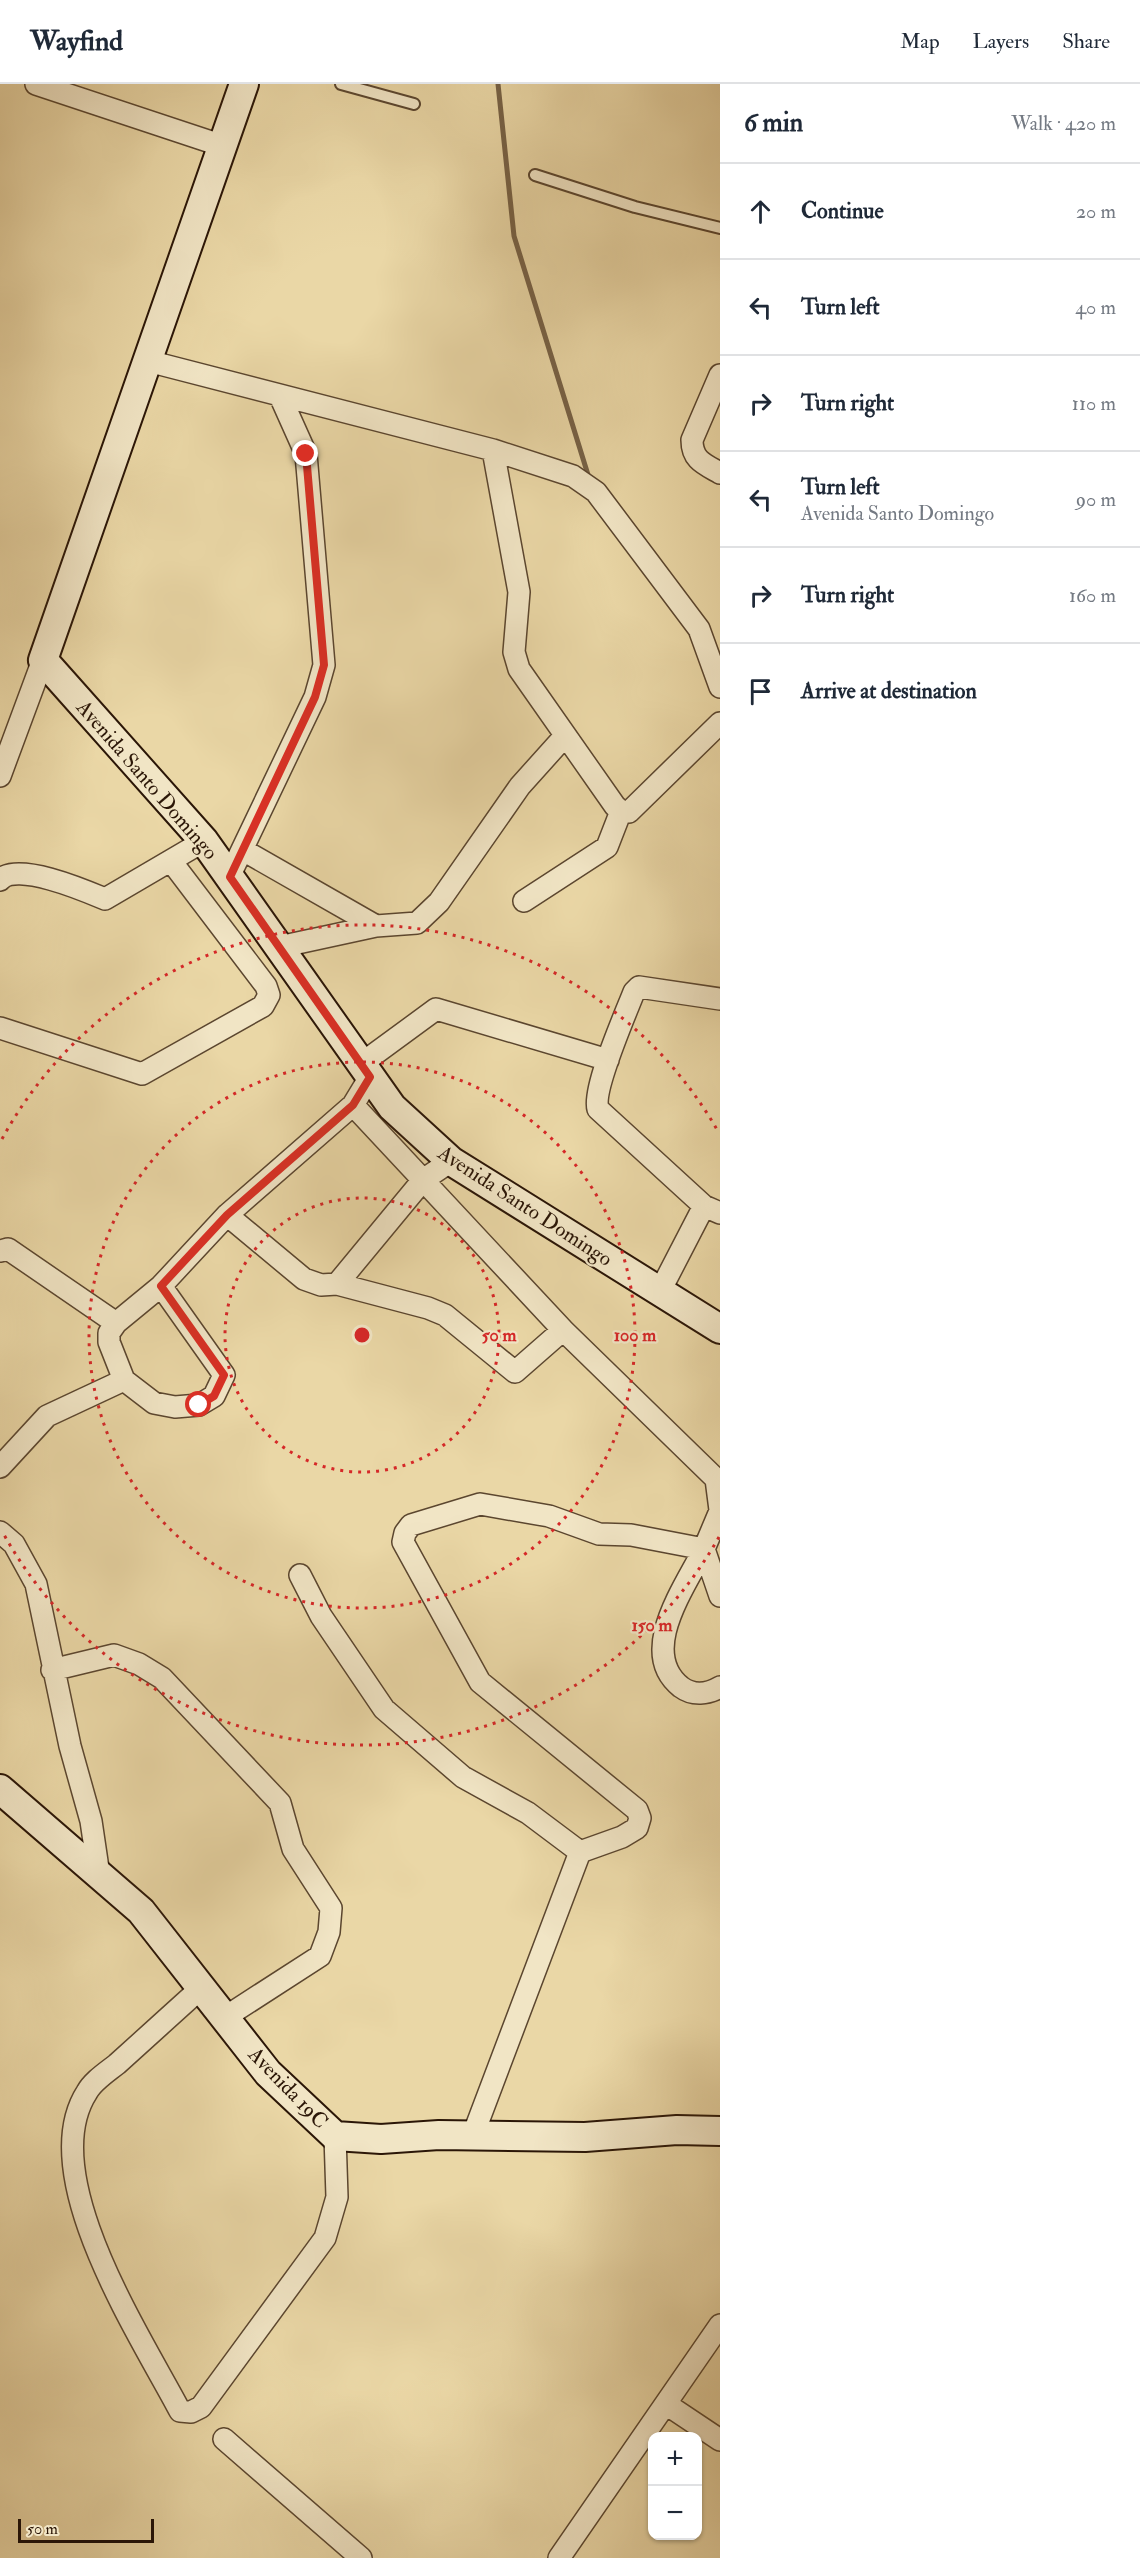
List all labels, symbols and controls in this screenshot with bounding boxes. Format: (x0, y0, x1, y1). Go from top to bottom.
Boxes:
text: Wayfind (30, 24, 123, 59)
text: Map (900, 28, 940, 55)
text: Layers (973, 28, 1029, 55)
text: Share (1062, 28, 1110, 55)
text: 6 min (744, 107, 803, 139)
text: Walk · 420 m (1011, 111, 1116, 136)
icon: ahead (744, 195, 777, 228)
text: Continue (801, 197, 884, 225)
text: 20 m (1076, 199, 1116, 224)
icon: left (744, 291, 777, 324)
text: Turn left (801, 293, 880, 321)
text: 40 m (1075, 295, 1116, 320)
icon: right (744, 387, 777, 420)
text: Turn right (801, 389, 894, 417)
text: 110 m (1072, 391, 1116, 416)
route end (292, 440, 318, 466)
text: Turn left (801, 473, 880, 501)
icon: left (744, 483, 777, 516)
text: 90 m (1076, 487, 1116, 512)
text: Avenida Santo Domingo (801, 501, 994, 526)
icon: right (744, 579, 777, 612)
text: Turn right (801, 581, 894, 609)
text: 160 m (1069, 583, 1116, 608)
icon: arrive (744, 675, 777, 708)
text: Arrive at destination (801, 677, 977, 705)
street label: Avenida Santo Domingo (70, 694, 224, 865)
street label: Avenida Santo Domingo (432, 1139, 617, 1273)
text: 50 m (482, 1324, 517, 1347)
text: 100 m (614, 1324, 657, 1347)
centre of rings (352, 1325, 372, 1345)
route start (185, 1391, 211, 1417)
text: 150 m (631, 1614, 674, 1637)
street label: Avenida 19C (242, 2041, 334, 2135)
map controls (648, 2432, 702, 2540)
button: + (648, 2432, 702, 2486)
button: − (648, 2486, 702, 2540)
scale bar (18, 2516, 154, 2544)
text: 50 m (27, 2519, 58, 2539)

